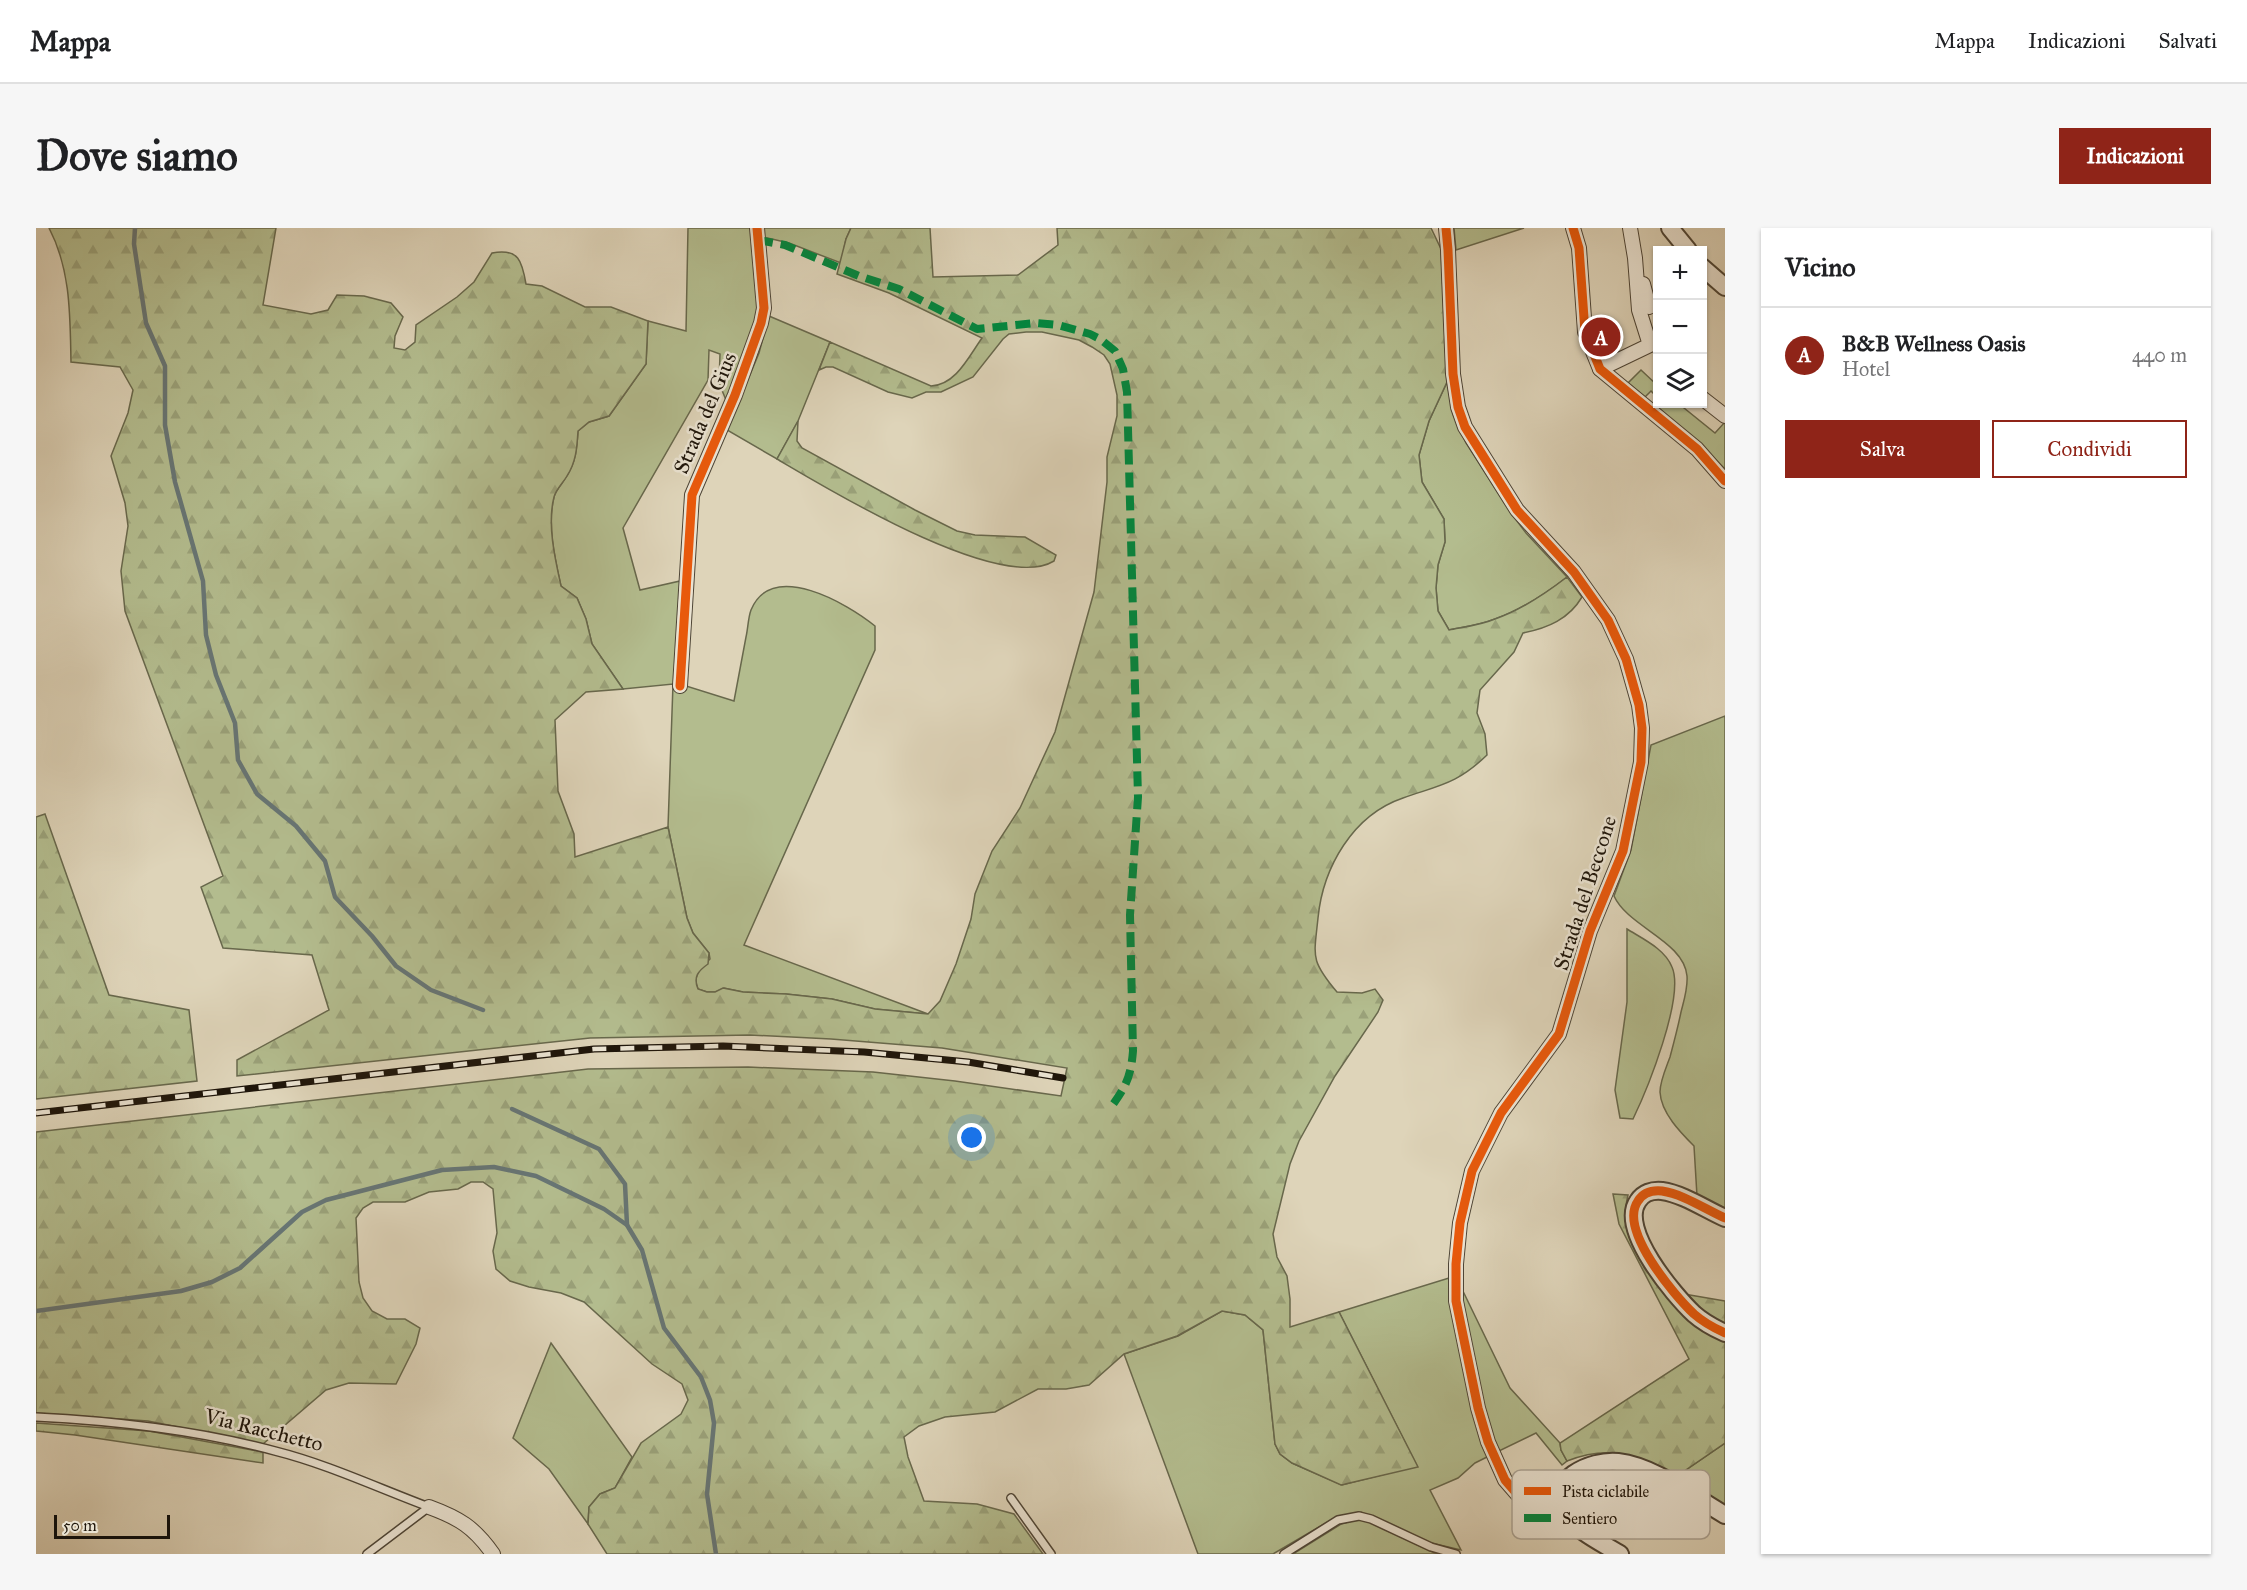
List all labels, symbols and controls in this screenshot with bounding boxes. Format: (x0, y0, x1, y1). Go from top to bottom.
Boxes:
text: Mappa (30, 24, 111, 59)
text: Mappa (1935, 28, 1995, 54)
text: Indicazioni (2028, 28, 2126, 54)
text: Salvati (2159, 28, 2217, 54)
button: Indicazioni (2059, 128, 2211, 184)
text: Dove siamo (36, 130, 238, 182)
map controls (1653, 246, 1707, 408)
button: + (1653, 246, 1707, 300)
text: Vicino (1785, 251, 1856, 283)
button: − (1653, 300, 1707, 354)
pin: A (1582, 314, 1620, 360)
text: B&B Wellness Oasis (1842, 330, 2026, 357)
text: A (1798, 343, 1811, 367)
text: 440 m (2132, 343, 2187, 367)
street label: Strada del Gius (668, 348, 742, 478)
button: layers (1653, 354, 1707, 408)
text: Hotel (1842, 357, 1890, 381)
button: Salva (1785, 420, 1980, 478)
button: Condividi (1992, 420, 2187, 478)
street label: Strada del Beccone (1548, 812, 1622, 974)
your location (957, 1123, 986, 1152)
street label: Via Racchetto (201, 1402, 326, 1457)
legend (1512, 1470, 1710, 1539)
text: Pista ciclabile (1562, 1482, 1650, 1501)
text: Sentiero (1562, 1509, 1617, 1528)
scale bar (54, 1512, 170, 1540)
text: 50 m (63, 1516, 97, 1535)

